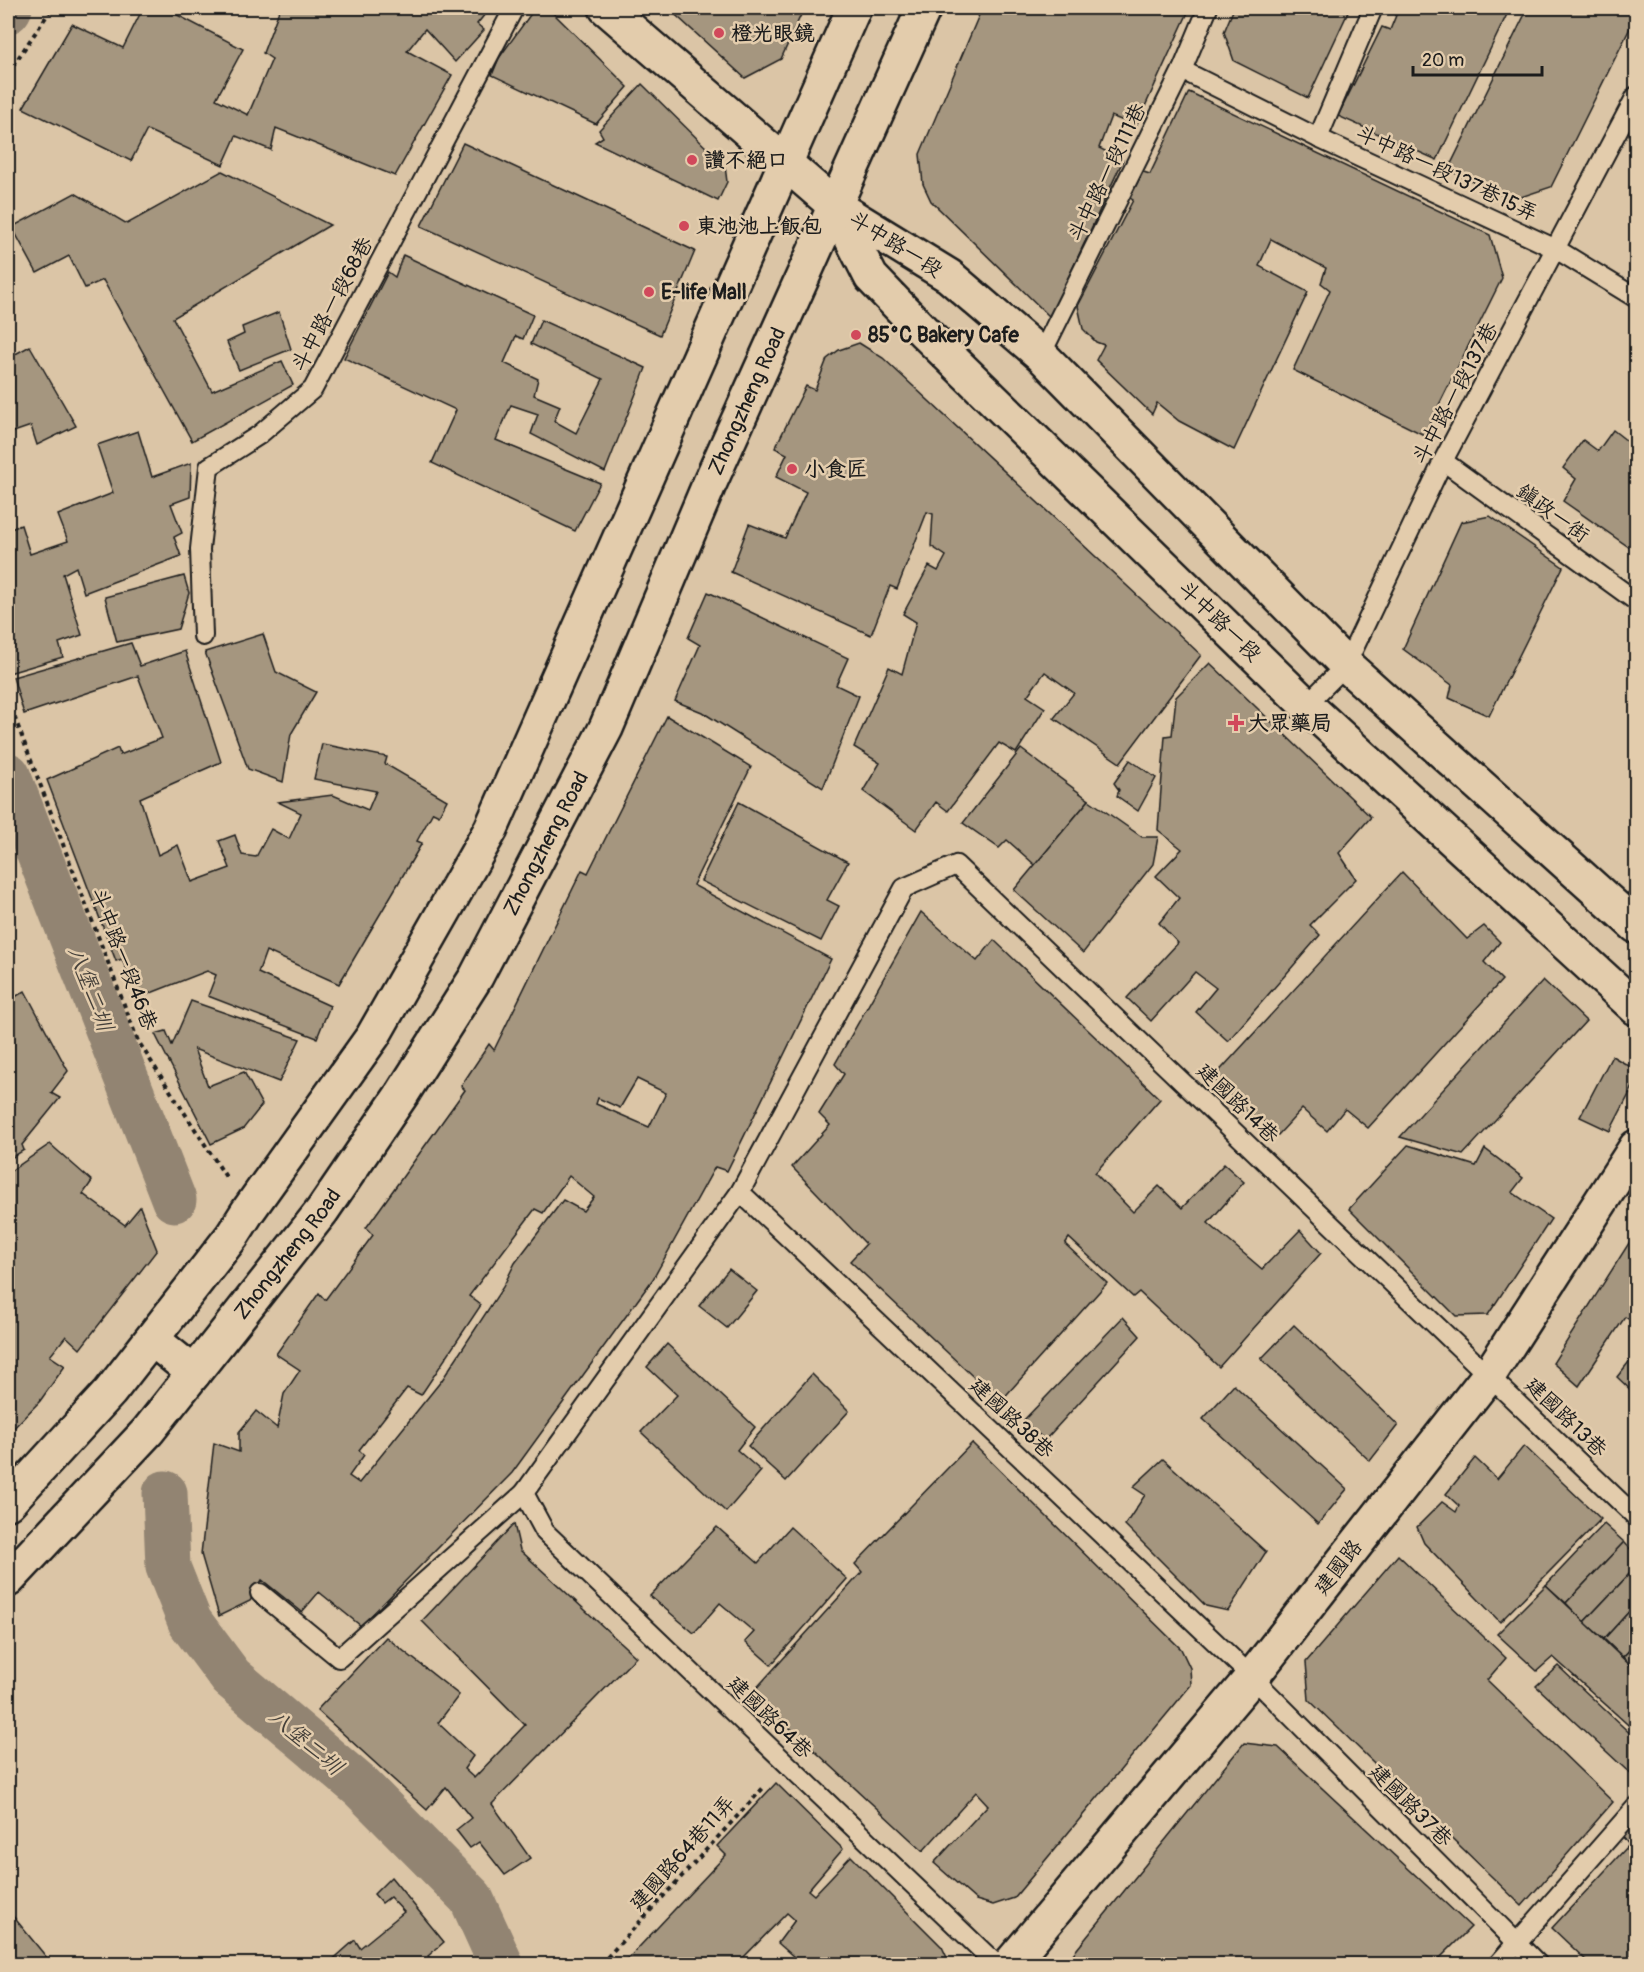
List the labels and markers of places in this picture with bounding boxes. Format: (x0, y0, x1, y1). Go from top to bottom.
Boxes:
place label: 橙光眼鏡 (731, 20, 815, 47)
marker: 橙光眼鏡 (712, 26, 726, 40)
place label: 讚不絕口 (704, 147, 788, 174)
marker: 讚不絕口 (685, 153, 699, 167)
place label: 東池池上飯包 (696, 213, 822, 240)
marker: 東池池上飯包 (677, 219, 691, 233)
place label: E-life Mall (661, 279, 747, 306)
marker: E-life Mall (642, 285, 656, 299)
place label: 85°C Bakery Cafe (868, 322, 1019, 349)
marker: 85°C Bakery Cafe (849, 328, 863, 342)
place label: 小食匠 (804, 456, 867, 483)
marker: 小食匠 (785, 462, 799, 476)
place label: 大眾藥局 (1248, 710, 1332, 737)
marker: 大眾藥局 (1229, 716, 1243, 730)

